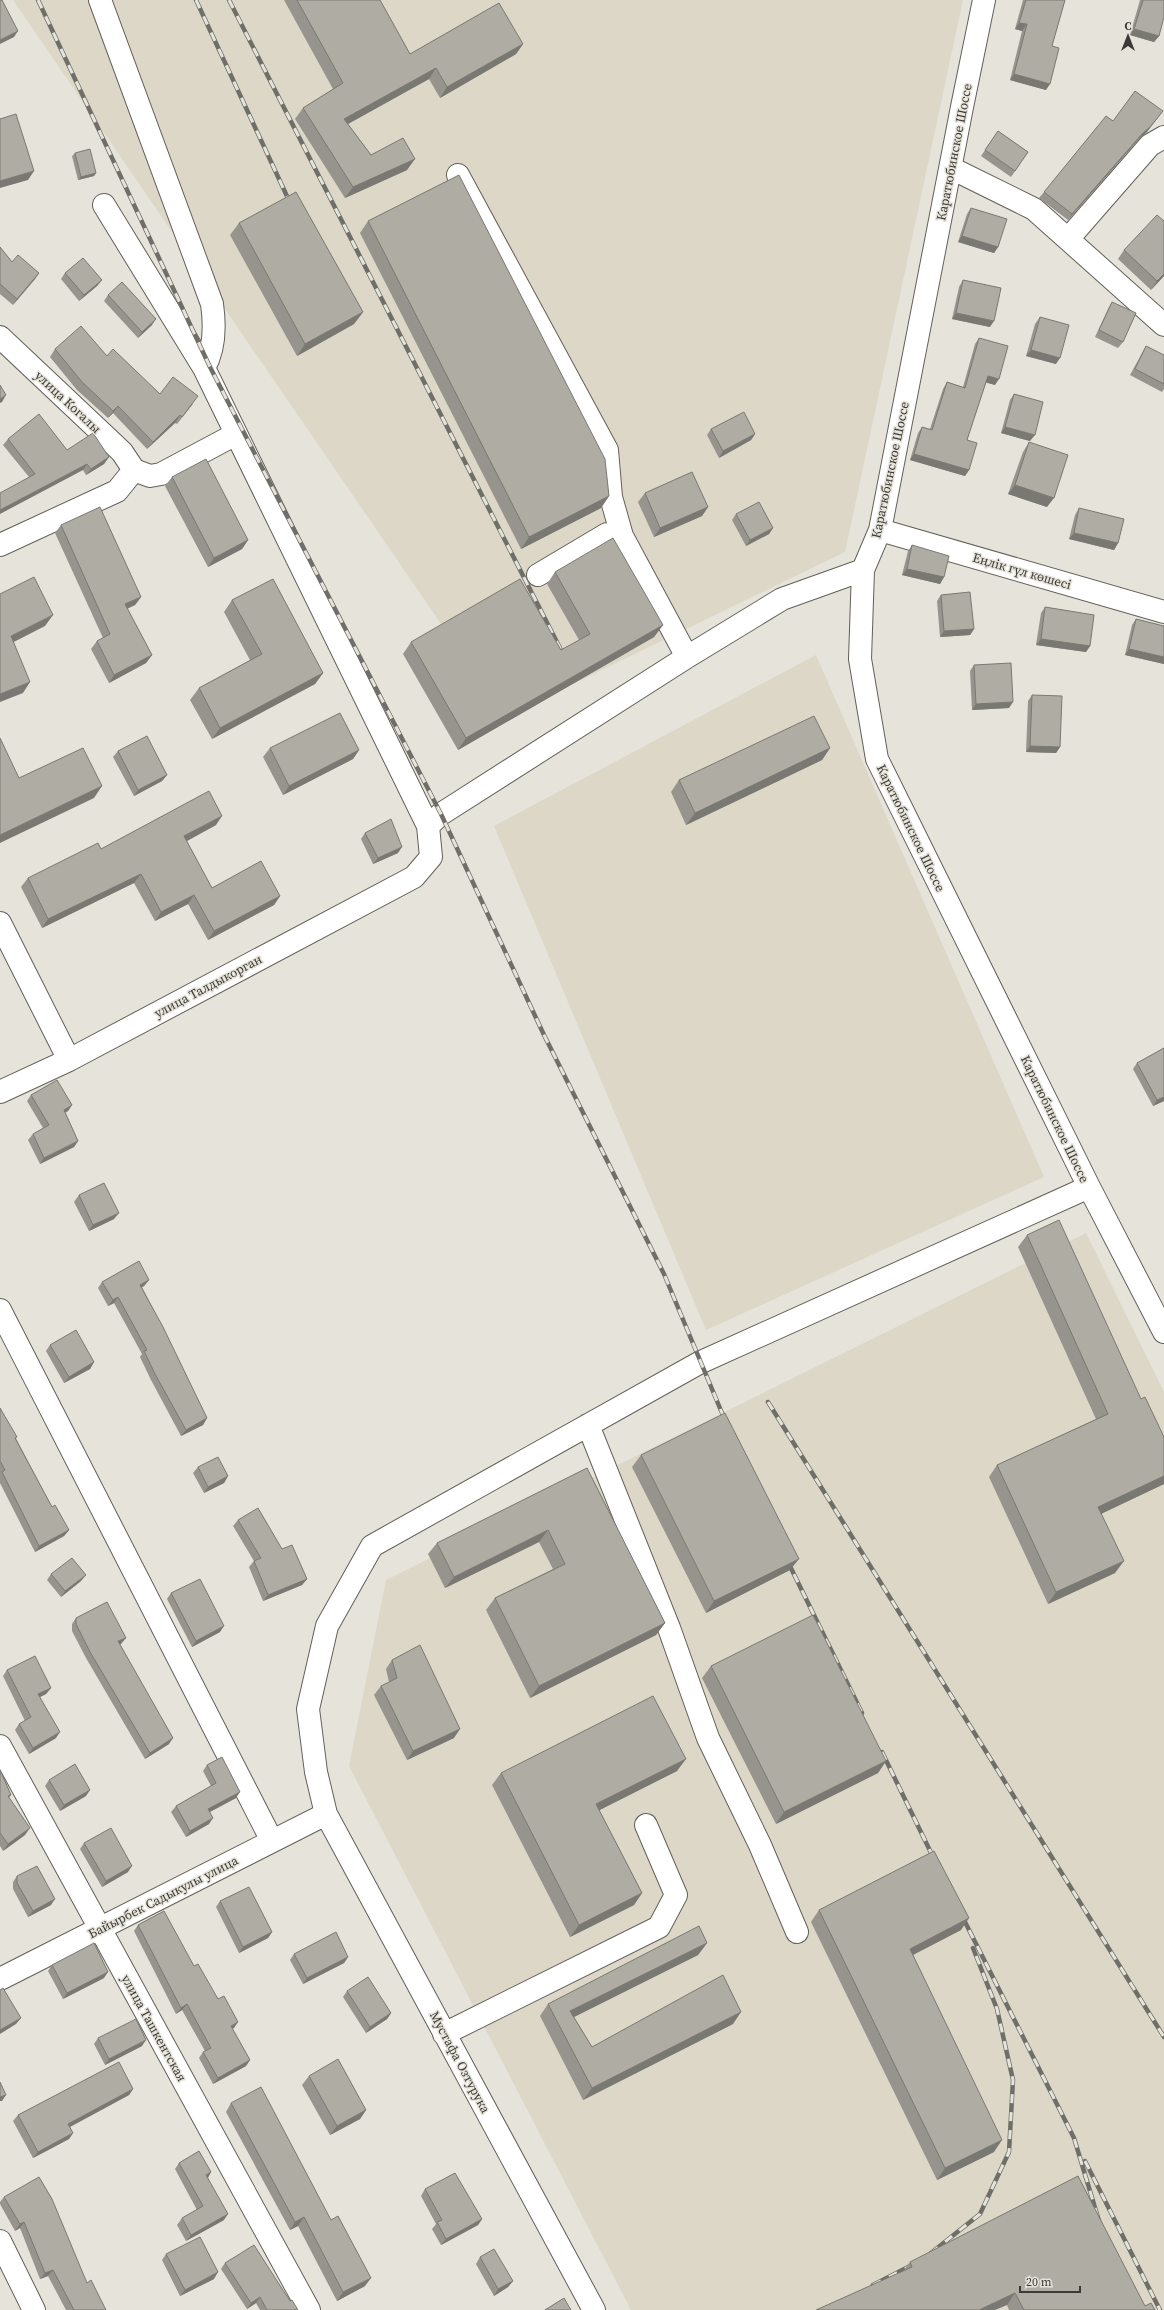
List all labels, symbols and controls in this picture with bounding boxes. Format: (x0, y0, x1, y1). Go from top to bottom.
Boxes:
north arrow (1108, 16, 1148, 56)
text: С (1125, 19, 1132, 34)
street label: Каратюбинское Шоссе (932, 82, 976, 222)
street label: улица Когалы (31, 367, 105, 437)
street label: Каратюбинское Шоссе (867, 400, 913, 540)
street label: Еңлік гүл көшесі (971, 549, 1073, 593)
street label: Каратюбинское Шоссе (873, 762, 949, 895)
street label: улица Талдыкорган (151, 950, 265, 1022)
street label: Каратюбинское Шоссе (1017, 1053, 1093, 1186)
street label: Байырбек Садыкулы улица (85, 1852, 241, 1942)
street label: улица Ташкентская (118, 1972, 191, 2085)
street label: Мустафа Озтурука (426, 2008, 494, 2116)
scale bar (1020, 2268, 1080, 2294)
text: 20 m (1026, 2274, 1052, 2290)

